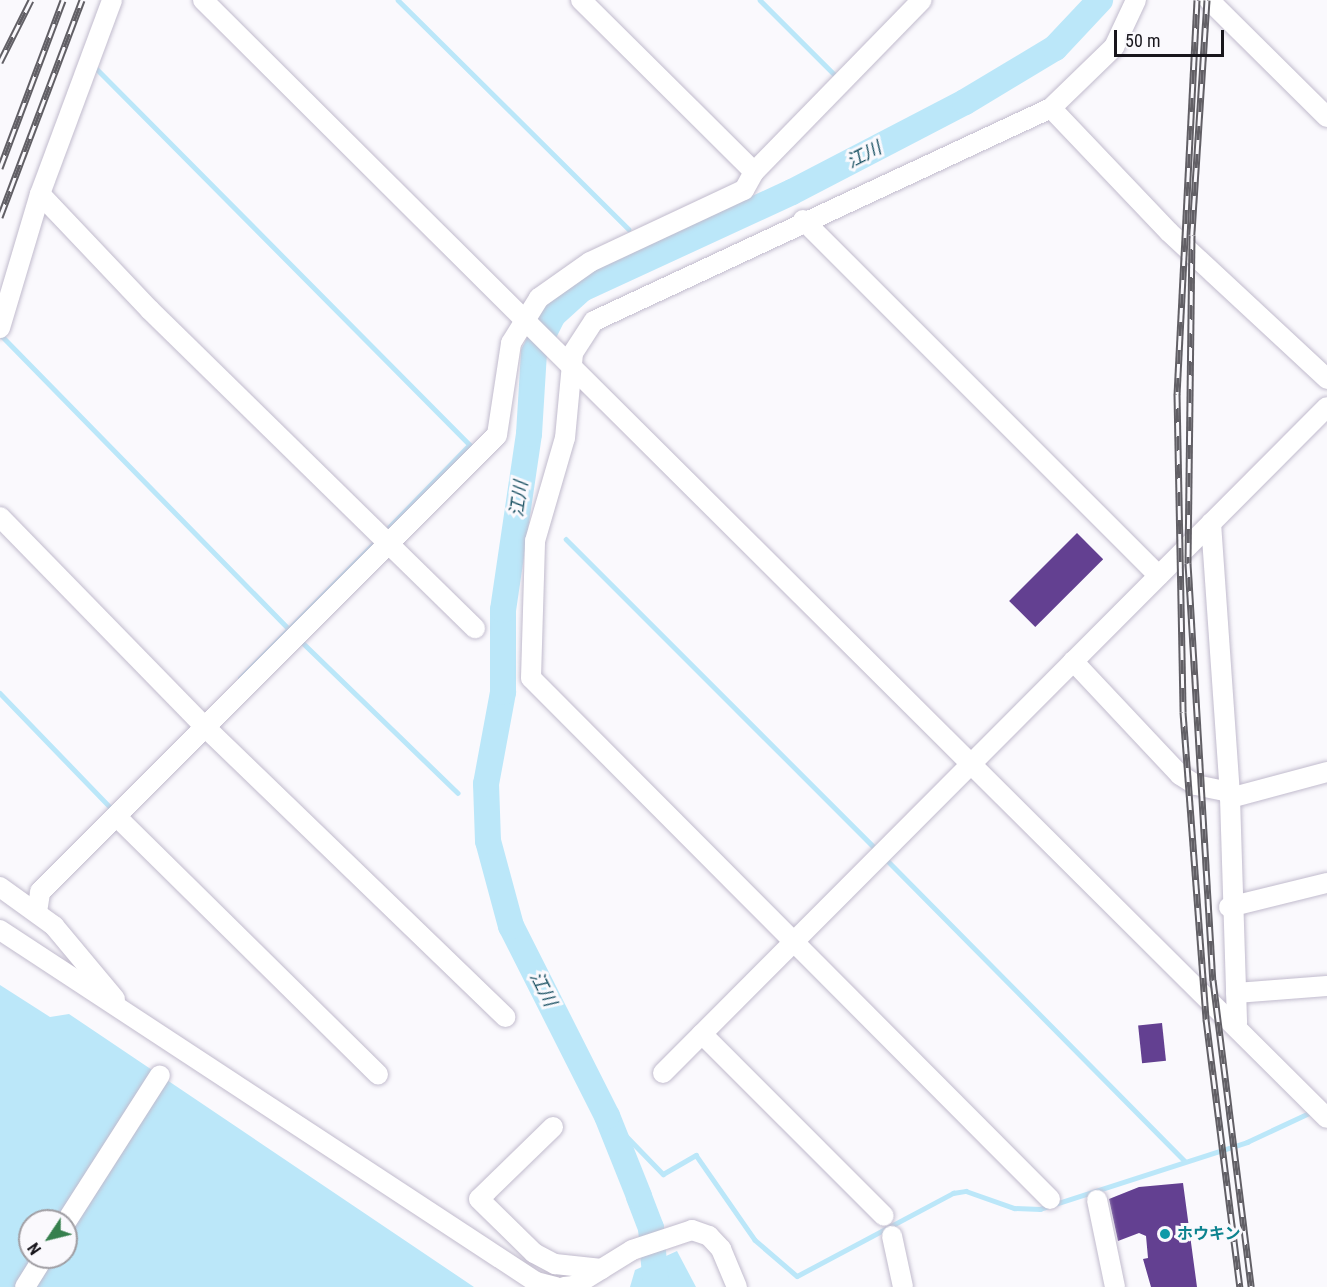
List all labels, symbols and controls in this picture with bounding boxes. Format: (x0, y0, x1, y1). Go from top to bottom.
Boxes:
scale bar (1117, 18, 1226, 56)
text: 50 m (1125, 30, 1160, 51)
water label: 江川 (843, 137, 885, 173)
water label: 江川 (506, 480, 532, 518)
water label: 江川 (525, 968, 561, 1010)
north arrow (18, 1209, 78, 1269)
place label: ホウキン (1177, 1224, 1241, 1244)
marker: ホウキン (1158, 1227, 1172, 1241)
text: N (24, 1239, 45, 1258)

